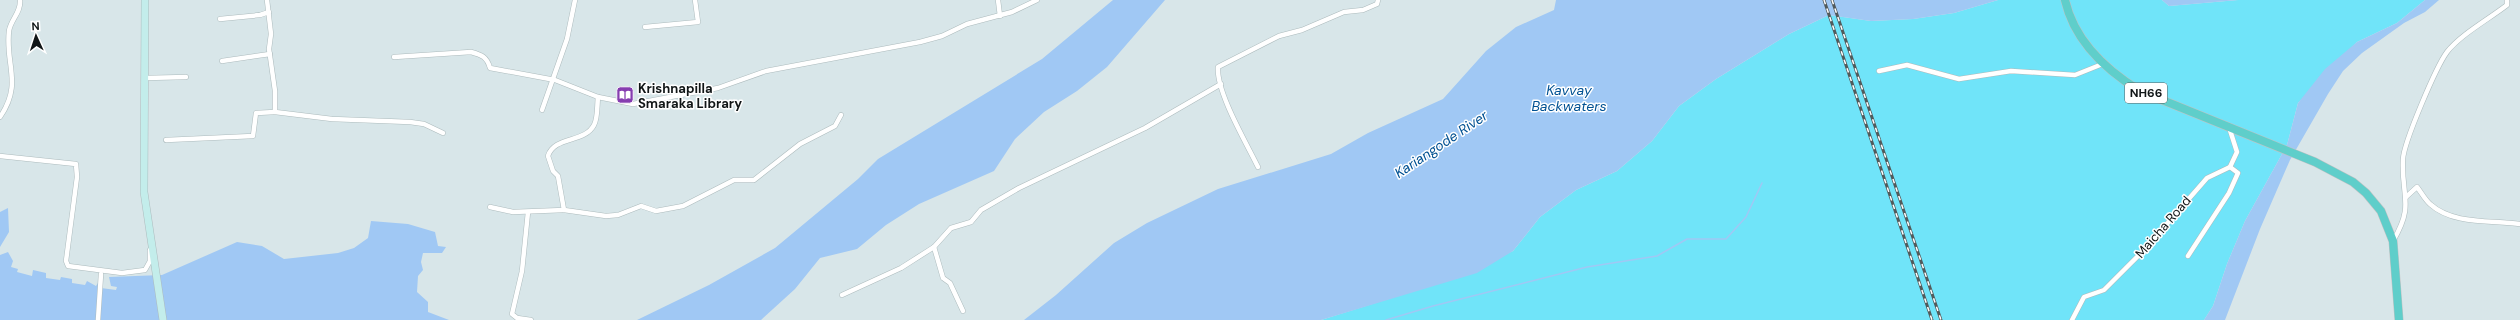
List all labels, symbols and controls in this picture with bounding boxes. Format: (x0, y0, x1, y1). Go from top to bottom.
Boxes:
north arrow (16, 16, 56, 56)
text: N (31, 19, 40, 33)
place label: Krishnapilla Smaraka Library (638, 80, 742, 112)
water label: Kavvay Backwaters (1531, 81, 1607, 115)
road number: NH66 (2125, 83, 2167, 103)
library icon: Krishnapilla Smaraka Library (615, 85, 635, 105)
water label: Kariangode River (1391, 106, 1492, 182)
street label: Maicha Road (2131, 192, 2195, 262)

